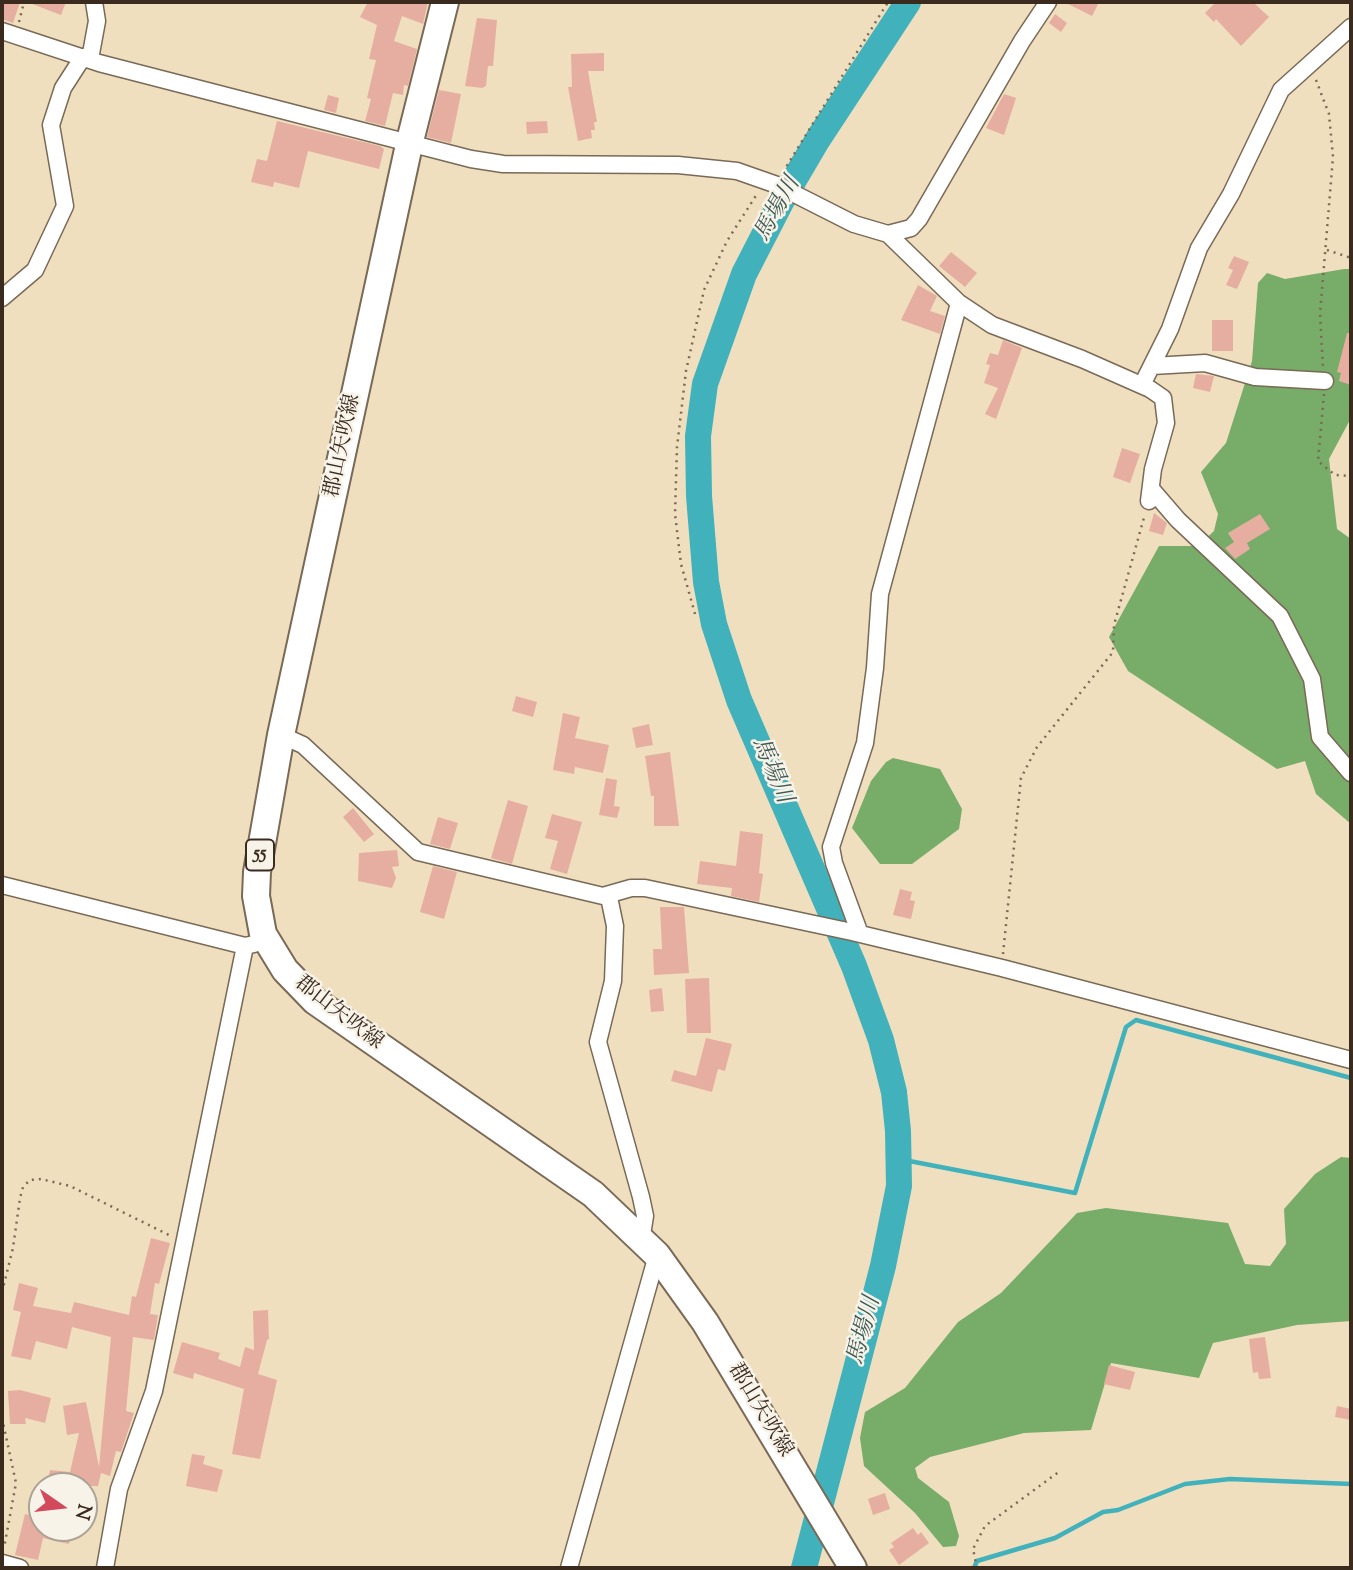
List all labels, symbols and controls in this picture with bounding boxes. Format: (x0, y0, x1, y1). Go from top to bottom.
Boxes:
water label: 馬場川 (750, 173, 808, 247)
street label: 郡山矢吹線 (321, 392, 367, 500)
water label: 馬場川 (744, 734, 796, 808)
road number: 55 (246, 840, 274, 870)
street label: 郡山矢吹線 (289, 972, 387, 1056)
water label: 馬場川 (844, 1294, 888, 1368)
street label: 郡山矢吹線 (721, 1360, 797, 1462)
north arrow (28, 1472, 98, 1542)
text: N (67, 1501, 97, 1522)

